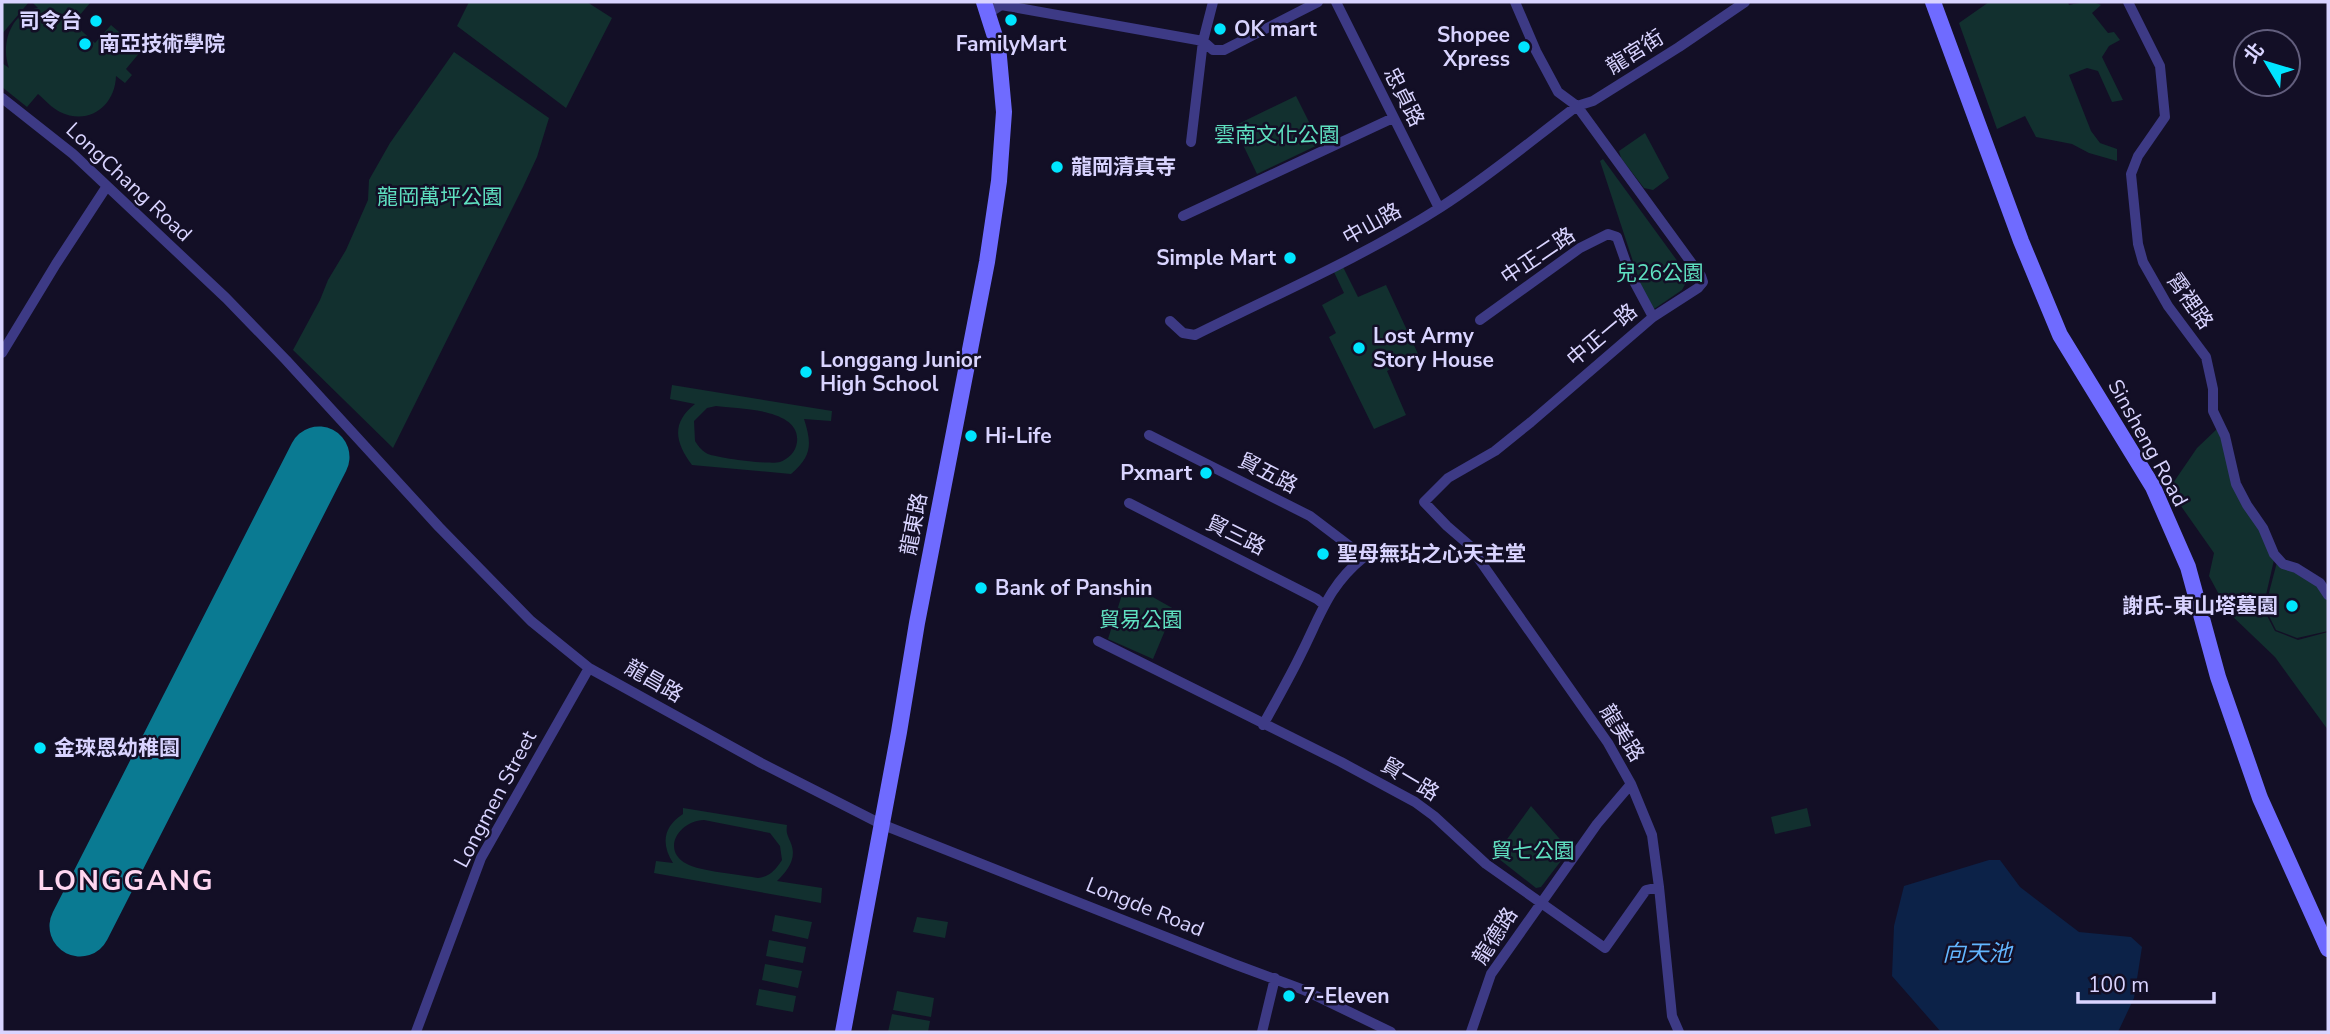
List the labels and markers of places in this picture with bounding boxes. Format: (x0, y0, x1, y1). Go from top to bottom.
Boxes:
place label: 司令台 (19, 7, 82, 35)
marker: FamilyMart (1003, 12, 1019, 28)
marker: 司令台 (88, 13, 104, 29)
place label: OK mart (1234, 15, 1318, 43)
marker: OK mart (1212, 21, 1228, 37)
place label: Shopee Xpress (1437, 21, 1510, 73)
place label: 南亞技術學院 (99, 30, 225, 58)
place label: FamilyMart (956, 30, 1067, 58)
marker: 南亞技術學院 (77, 36, 93, 52)
marker: Shopee Xpress (1516, 39, 1532, 55)
place label: 龍岡清真寺 (1071, 153, 1176, 181)
marker: 龍岡清真寺 (1049, 159, 1065, 175)
place label: Simple Mart (1156, 244, 1277, 272)
marker: Simple Mart (1282, 250, 1298, 266)
place label: Lost Army Story House (1373, 322, 1494, 374)
marker: Lost Army Story House (1351, 340, 1367, 356)
place label: Longgang Junior High School (820, 346, 982, 398)
marker: Longgang Junior High School (798, 364, 814, 380)
place label: Hi-Life (985, 422, 1052, 450)
marker: Hi-Life (963, 428, 979, 444)
place label: Pxmart (1120, 459, 1193, 487)
marker: Pxmart (1198, 465, 1214, 481)
place label: 聖母無玷之心天主堂 (1337, 540, 1526, 568)
marker: 聖母無玷之心天主堂 (1315, 546, 1331, 562)
place label: Bank of Panshin (995, 574, 1153, 602)
marker: Bank of Panshin (973, 580, 989, 596)
place label: 謝氏-東山塔墓園 (2122, 592, 2278, 620)
marker: 謝氏-東山塔墓園 (2284, 598, 2300, 614)
place label: 金琜恩幼稚園 (54, 734, 180, 762)
marker: 金琜恩幼稚園 (32, 740, 48, 756)
place label: 7-Eleven (1303, 982, 1390, 1010)
marker: 7-Eleven (1281, 988, 1297, 1004)

